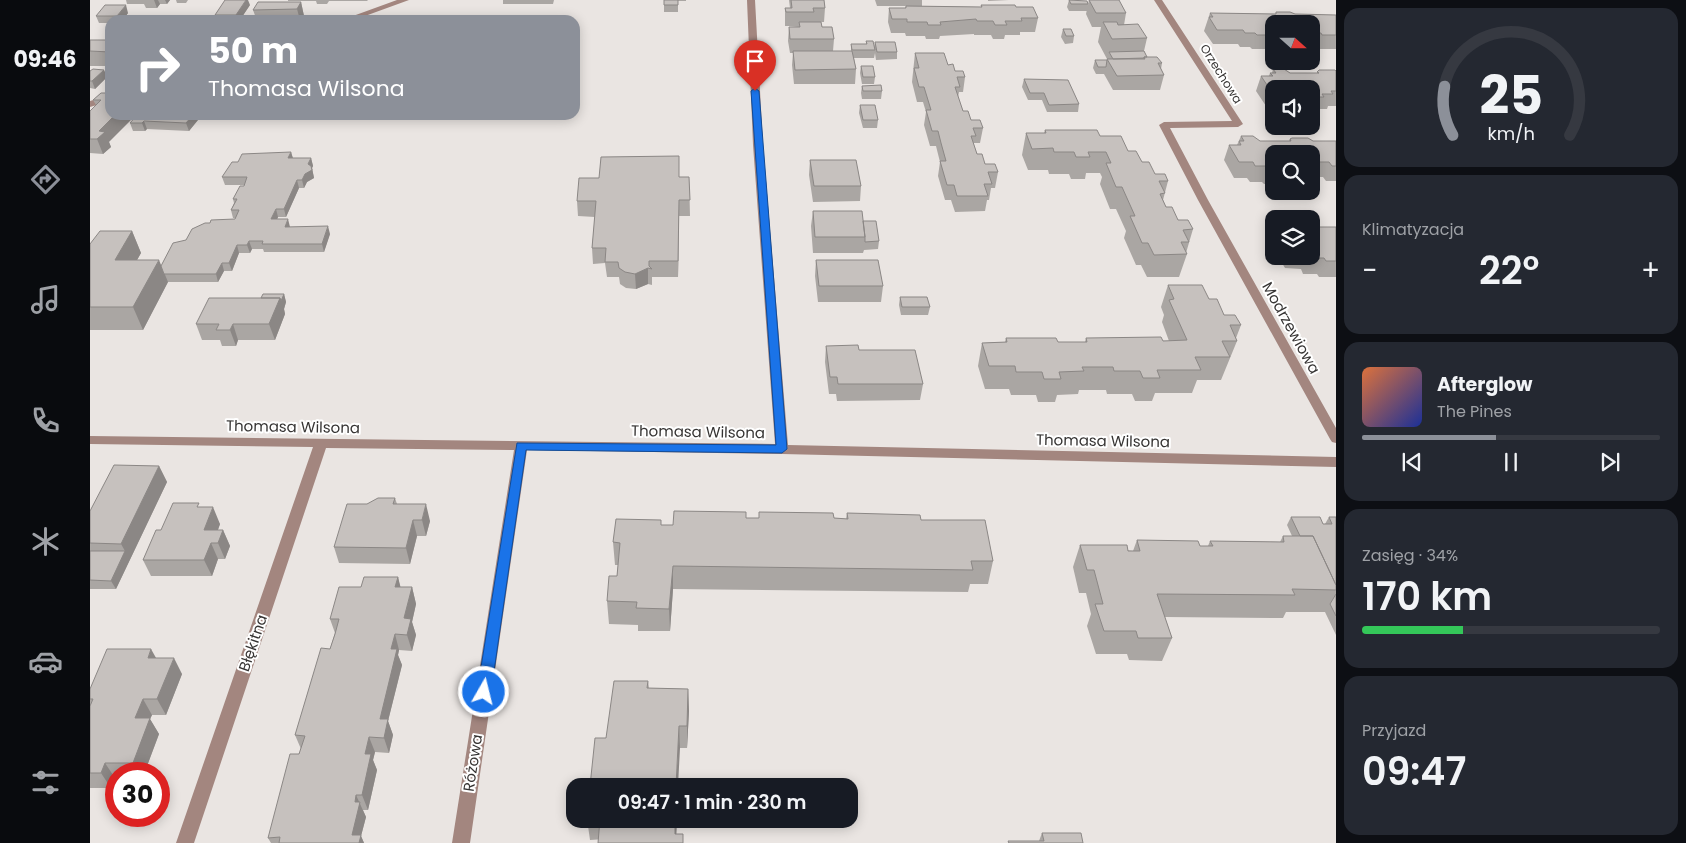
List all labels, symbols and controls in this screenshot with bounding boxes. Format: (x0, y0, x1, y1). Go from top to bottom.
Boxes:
north arrow (1265, 15, 1320, 70)
map controls (1265, 15, 1320, 265)
text: 50 m (208, 26, 298, 75)
icon: right (125, 35, 190, 100)
pin (734, 40, 776, 91)
street label: Orzechowa (1196, 41, 1246, 107)
text: 09:46 (13, 44, 77, 75)
icon: arrive (741, 47, 769, 75)
text: 25 (1479, 59, 1543, 132)
text: Thomasa Wilsona (208, 73, 405, 104)
button: sound (1265, 80, 1320, 135)
text: km/h (1487, 121, 1535, 146)
button: search (1265, 145, 1320, 200)
icon: directions (28, 162, 63, 197)
button: layers (1265, 210, 1320, 265)
text: Klimatyzacja (1362, 218, 1464, 241)
text: 22° (1479, 244, 1539, 297)
text: − (1362, 251, 1377, 290)
text: + (1641, 251, 1660, 290)
street label: Modrzewiowa (1257, 278, 1325, 378)
icon: music (28, 282, 63, 317)
text: Afterglow (1437, 371, 1532, 398)
text: The Pines (1437, 400, 1512, 423)
icon: phone (28, 403, 63, 438)
street label: Thomasa Wilsona (226, 415, 360, 438)
street label: Thomasa Wilsona (631, 420, 765, 443)
street label: Thomasa Wilsona (1036, 429, 1170, 452)
icon: previous (1398, 448, 1426, 476)
icon: pause (1497, 448, 1525, 476)
icon: next (1596, 448, 1624, 476)
icon: climate (28, 524, 63, 559)
text: Zasięg · 34% (1362, 544, 1458, 567)
text: 170 km (1362, 570, 1492, 623)
street label: Błękitna (233, 612, 272, 674)
icon: car (28, 644, 63, 679)
position arrow (457, 665, 509, 717)
text: Przyjazd (1362, 719, 1426, 742)
street label: Różowa (458, 733, 487, 793)
text: 09:47 (1362, 745, 1466, 798)
speed limit sign: 30 (105, 762, 170, 827)
icon: filters (28, 765, 63, 800)
text: 09:47 · 1 min · 230 m (618, 789, 806, 816)

